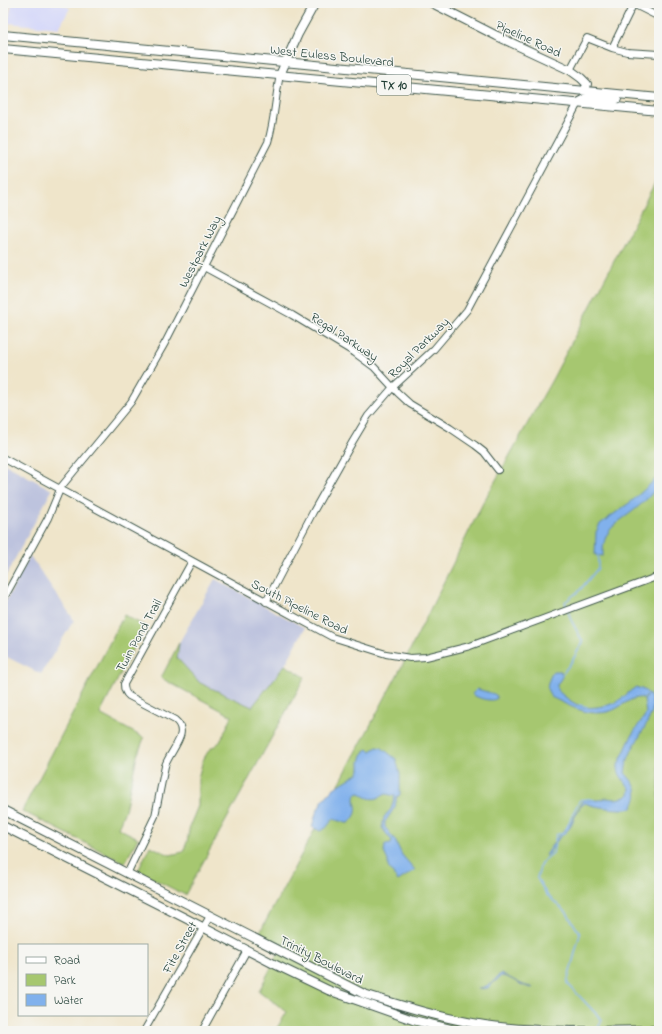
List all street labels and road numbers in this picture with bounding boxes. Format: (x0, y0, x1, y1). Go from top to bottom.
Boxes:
street label: Pipeline Road (493, 16, 565, 63)
street label: West Euless Boulevard (269, 41, 395, 73)
road number: TX 10 (377, 75, 411, 95)
street label: Westpark Way (174, 212, 227, 291)
street label: Regal Parkway (306, 308, 382, 367)
street label: Royal Parkway (384, 313, 455, 384)
street label: South Pipeline Road (248, 575, 352, 640)
street label: Twin Pond Trail (111, 596, 167, 676)
street label: Fite Street (158, 918, 203, 978)
street label: Trinity Boulevard (276, 931, 367, 991)

